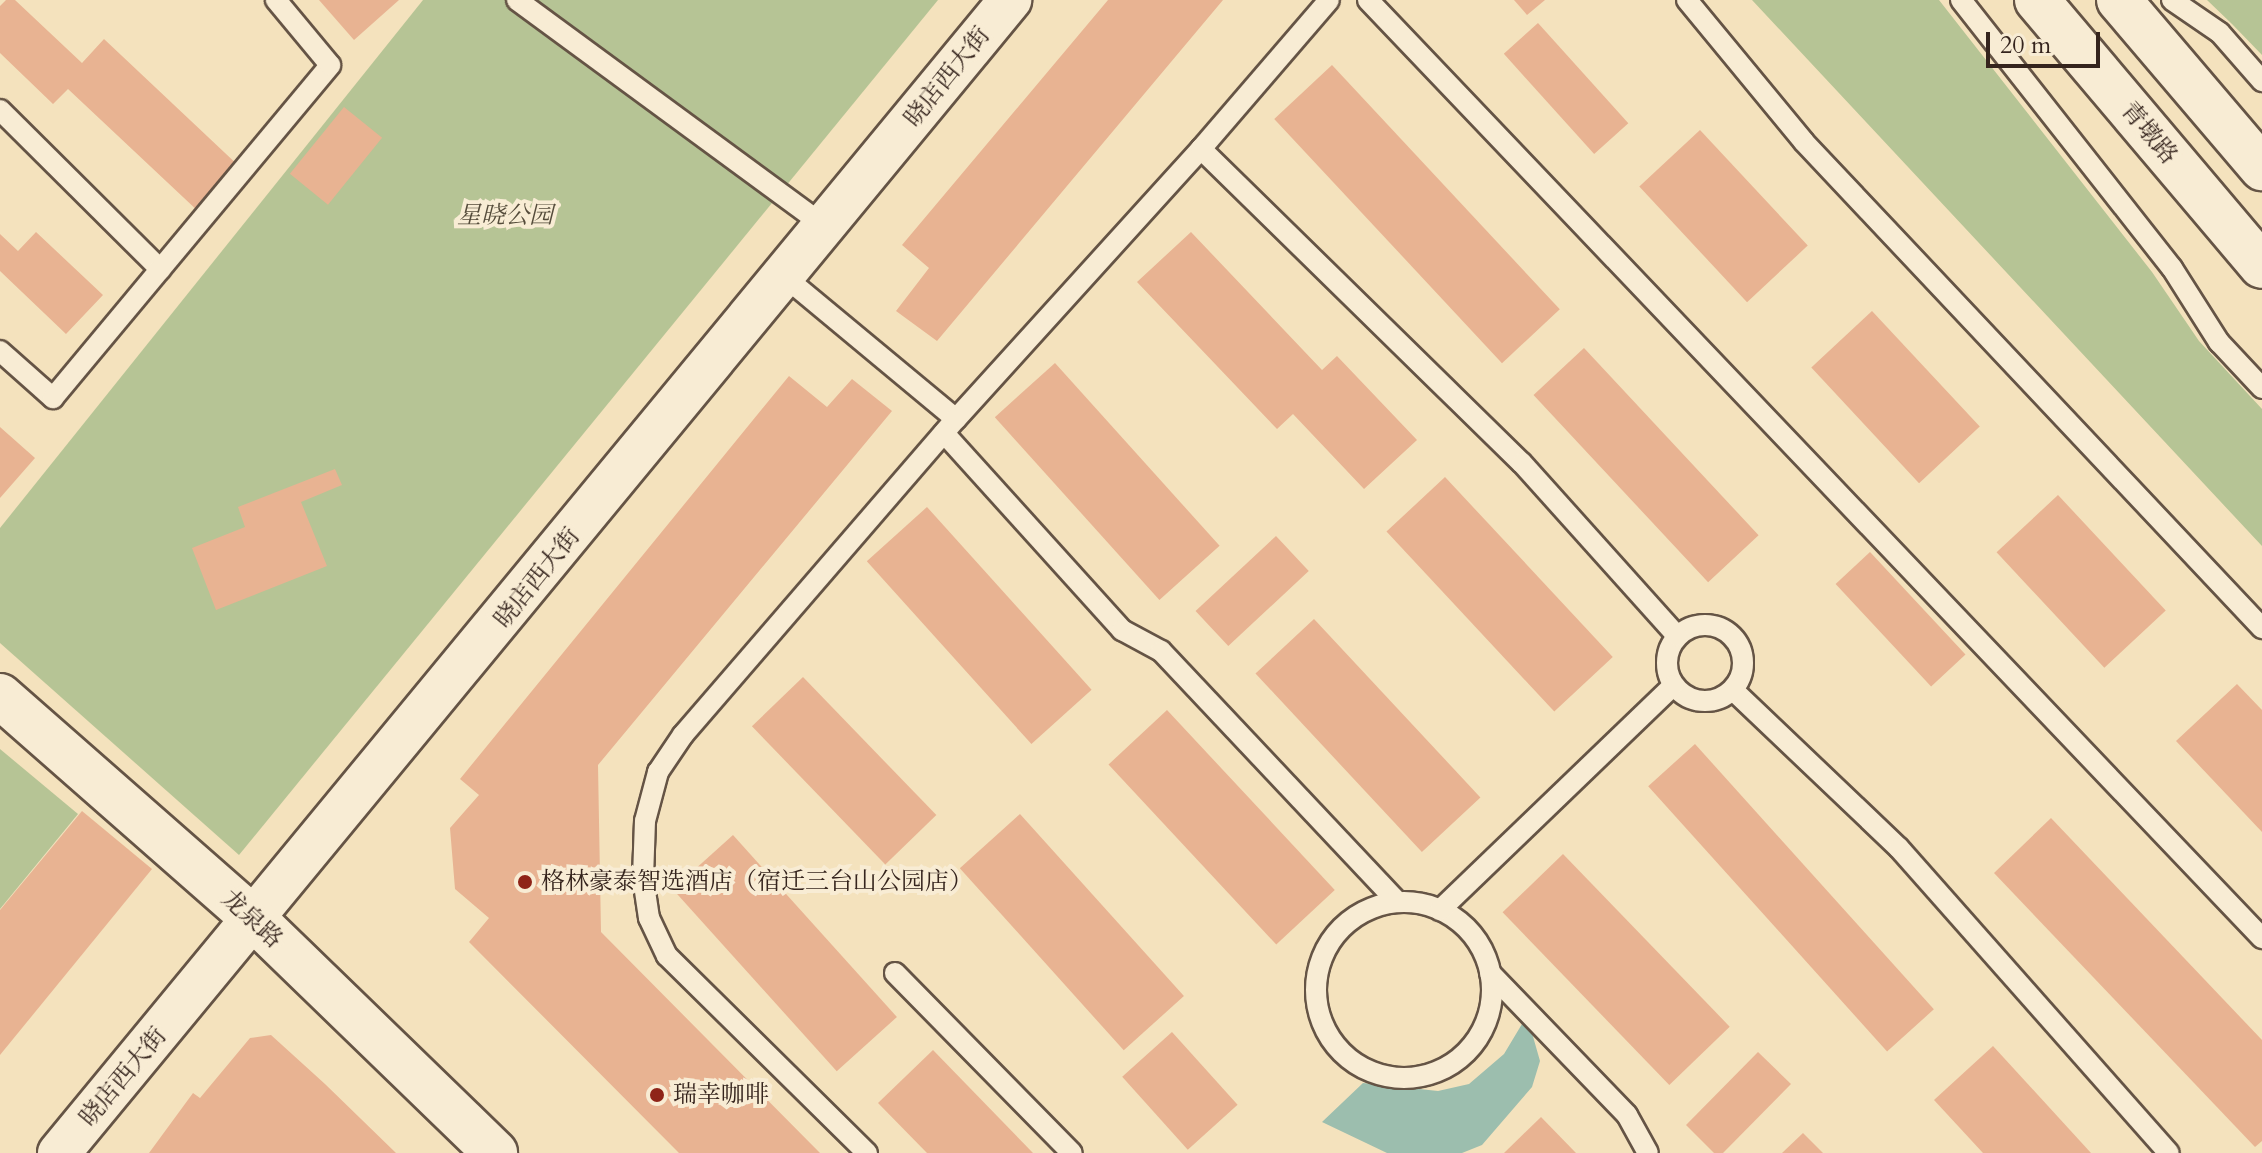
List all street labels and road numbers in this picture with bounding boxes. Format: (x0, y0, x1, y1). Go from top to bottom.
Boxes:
street label: 晓店西大街 (898, 21, 996, 133)
street label: 青墩路 (2115, 96, 2183, 170)
street label: 晓店西大街 (488, 522, 586, 634)
street label: 龙泉路 (216, 884, 288, 954)
street label: 晓店西大街 (73, 1022, 173, 1132)

